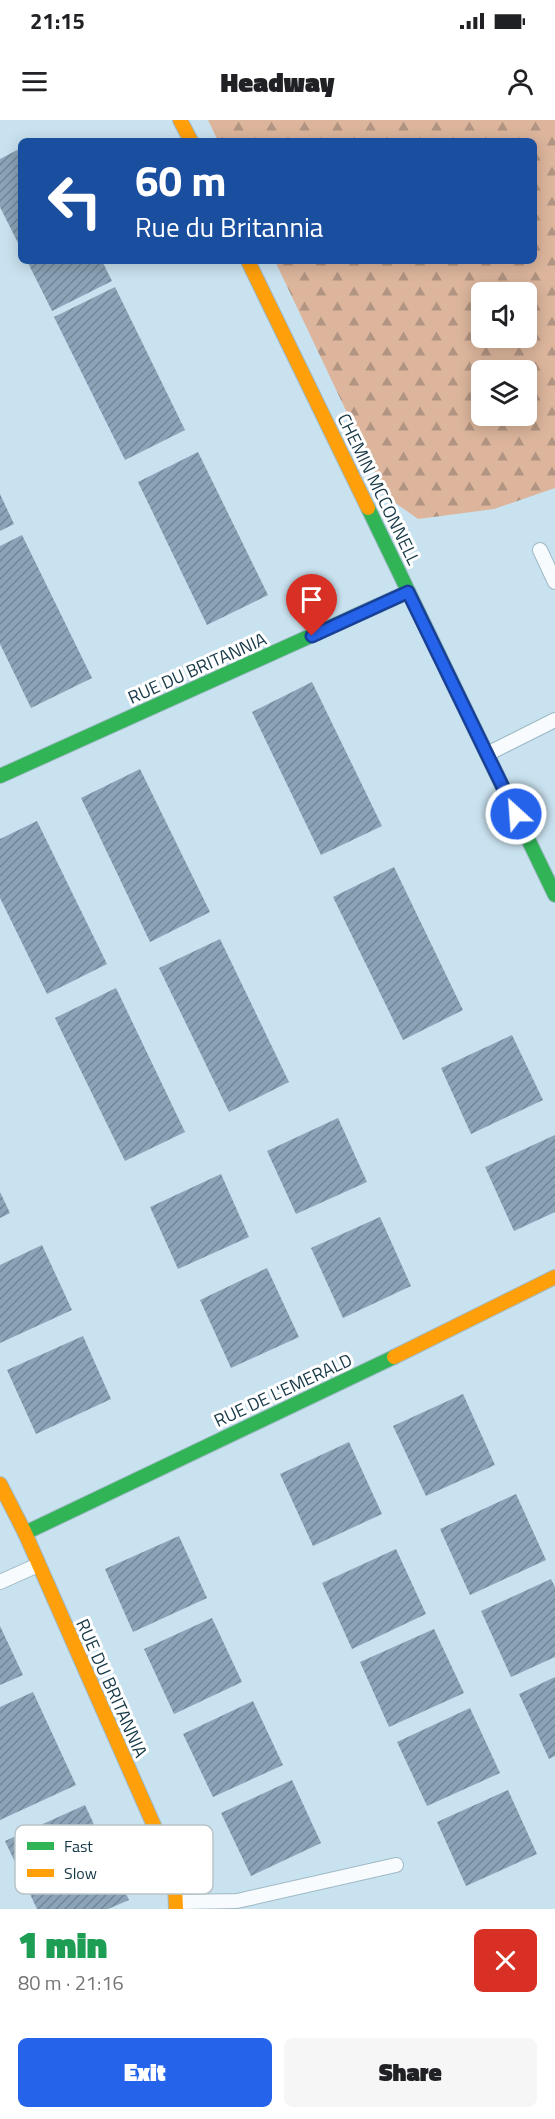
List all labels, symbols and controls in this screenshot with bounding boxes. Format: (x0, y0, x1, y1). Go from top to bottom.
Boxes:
text: 21:15 (30, 4, 85, 38)
text: Headway (221, 61, 334, 102)
icon: menu (18, 65, 51, 98)
icon: person (504, 65, 537, 98)
text: 60 m (135, 148, 227, 212)
icon: left (36, 162, 114, 240)
text: Rue du Britannia (135, 206, 323, 247)
map controls (471, 282, 537, 426)
button: sound (471, 282, 537, 348)
button: layers (471, 360, 537, 426)
street label: CHEMIN MCCONNELL (331, 409, 428, 570)
pin (286, 574, 337, 636)
icon: arrive (295, 583, 328, 616)
street label: RUE DU BRITANNIA (123, 625, 271, 711)
position arrow (484, 782, 548, 846)
street label: RUE DE L'EMERALD (209, 1346, 357, 1434)
street label: RUE DU BRITANNIA (69, 1614, 155, 1762)
legend (15, 1825, 213, 1894)
text: Fast (64, 1834, 93, 1858)
text: Slow (64, 1861, 97, 1885)
text: 1 min (18, 1917, 107, 1972)
button: close (474, 1929, 537, 1992)
text: 80 m · 21:16 (18, 1967, 124, 1998)
button: Exit (18, 2038, 272, 2107)
button: Share (284, 2038, 537, 2107)

